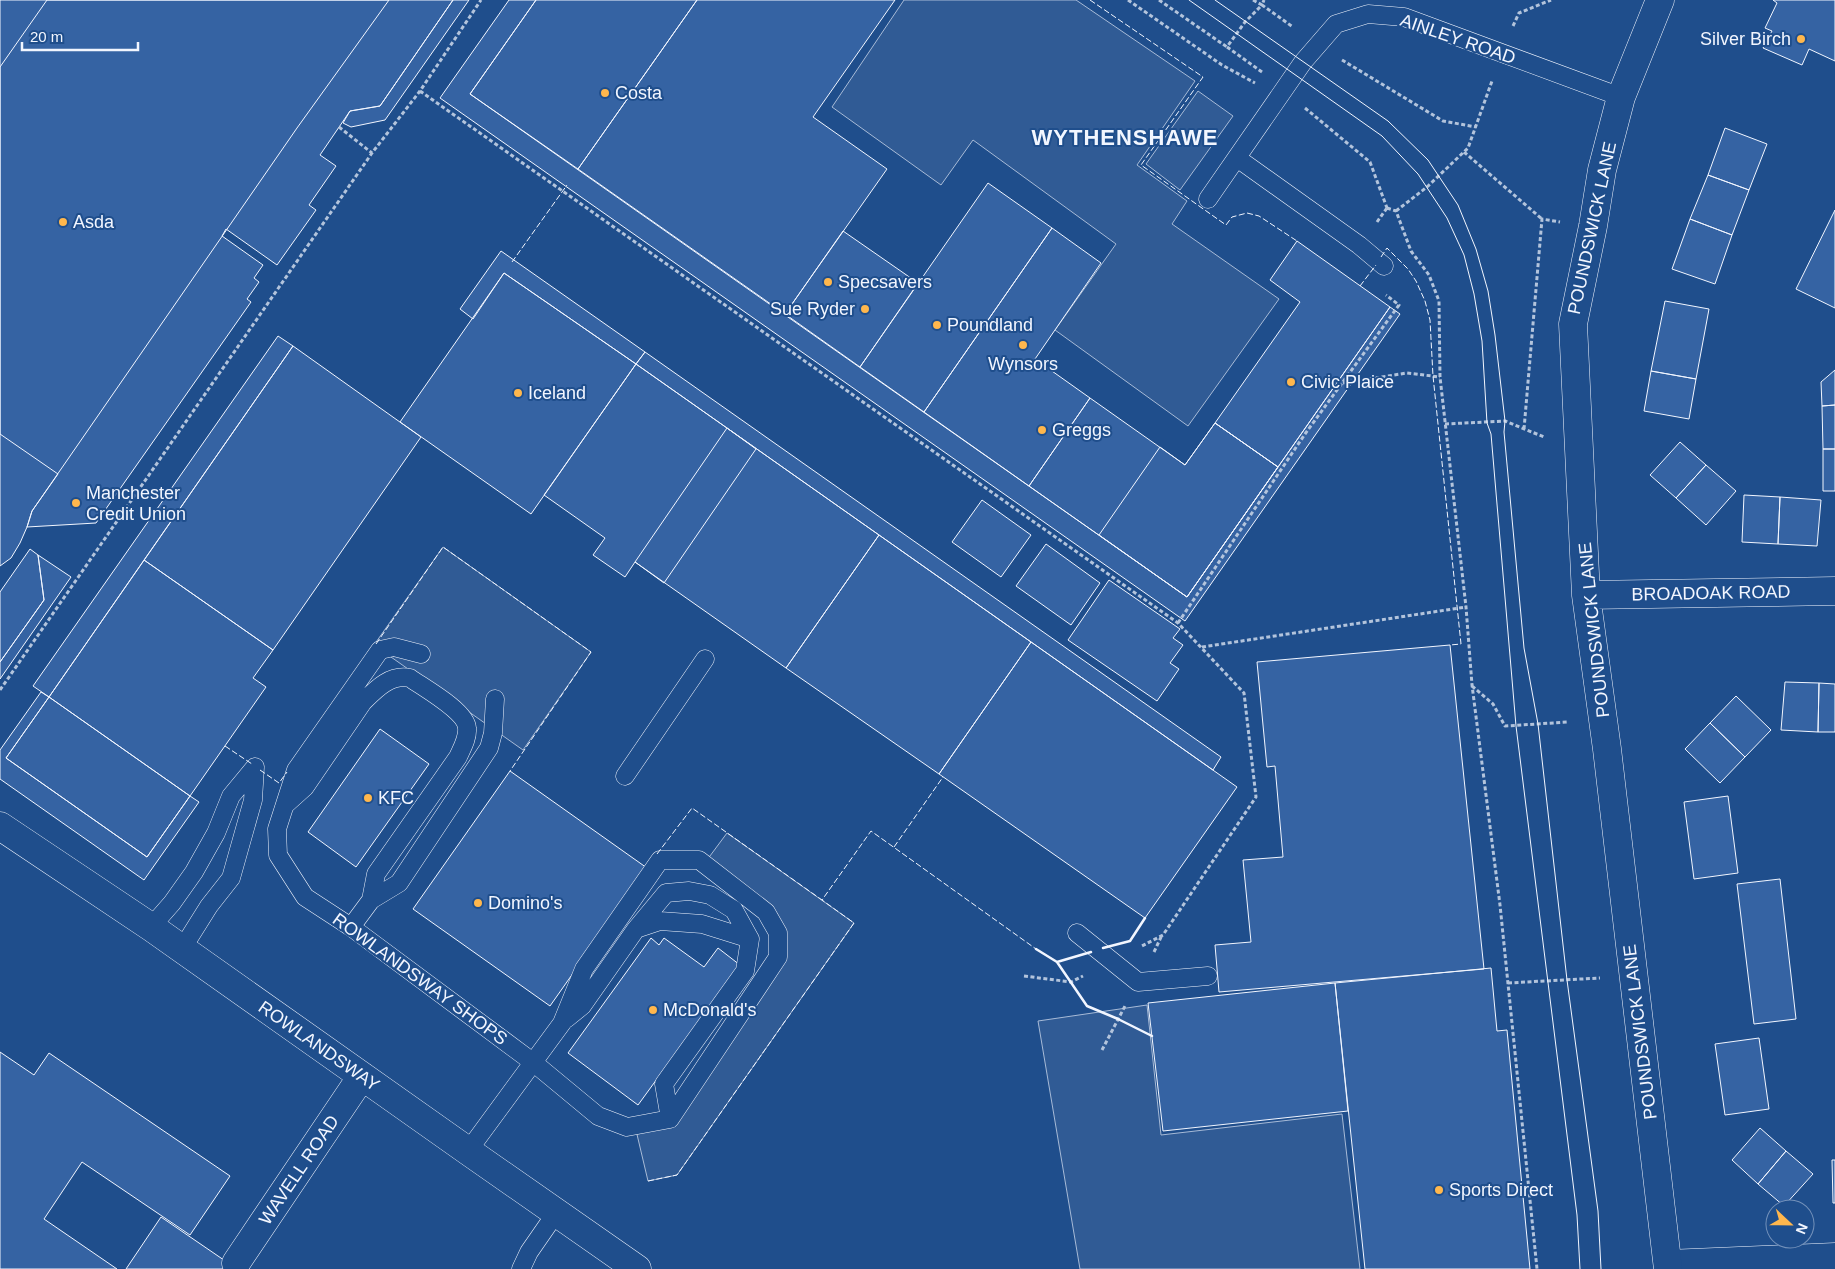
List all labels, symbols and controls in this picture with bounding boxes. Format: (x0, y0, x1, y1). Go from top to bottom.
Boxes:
street label: AINLEY ROAD (1398, 10, 1518, 68)
scale bar (22, 20, 139, 52)
text: 20 m (30, 28, 63, 45)
place label: Silver Birch (1700, 29, 1791, 49)
marker: Silver Birch (1795, 33, 1807, 45)
place label: Costa (615, 83, 663, 103)
marker: Costa (599, 87, 611, 99)
district label: WYTHENSHAWE (1032, 125, 1219, 150)
street label: POUNDSWICK LANE (1564, 140, 1620, 316)
place label: Asda (73, 212, 115, 232)
marker: Asda (57, 216, 69, 228)
place label: Specsavers (838, 272, 932, 292)
marker: Specsavers (822, 276, 834, 288)
place label: Sue Ryder (770, 299, 855, 319)
marker: Sue Ryder (859, 303, 871, 315)
place label: Poundland (947, 315, 1033, 335)
marker: Poundland (931, 319, 943, 331)
marker: Wynsors (1017, 339, 1029, 351)
place label: Wynsors (988, 354, 1058, 374)
place label: Civic Plaice (1301, 372, 1394, 392)
marker: Civic Plaice (1285, 376, 1297, 388)
place label: Iceland (528, 383, 586, 403)
marker: Iceland (512, 387, 524, 399)
place label: Greggs (1052, 420, 1111, 440)
marker: Greggs (1036, 424, 1048, 436)
place label: Manchester Credit Union (86, 483, 186, 524)
marker: Manchester Credit Union (70, 497, 82, 509)
street label: POUNDSWICK LANE (1575, 541, 1613, 719)
street label: BROADOAK ROAD (1631, 582, 1791, 604)
place label: KFC (378, 788, 414, 808)
marker: KFC (362, 792, 374, 804)
place label: Domino's (488, 893, 562, 913)
marker: Domino's (472, 897, 484, 909)
street label: ROWLANDSWAY SHOPS (329, 909, 511, 1049)
street label: POUNDSWICK LANE (1619, 943, 1661, 1121)
street label: ROWLANDSWAY (255, 997, 383, 1095)
place label: McDonald's (663, 1000, 756, 1020)
marker: McDonald's (647, 1004, 659, 1016)
street label: WAVELL ROAD (255, 1112, 343, 1228)
place label: Sports Direct (1449, 1180, 1553, 1200)
marker: Sports Direct (1433, 1184, 1445, 1196)
north arrow (1765, 1199, 1815, 1249)
text: N (1793, 1221, 1811, 1237)

